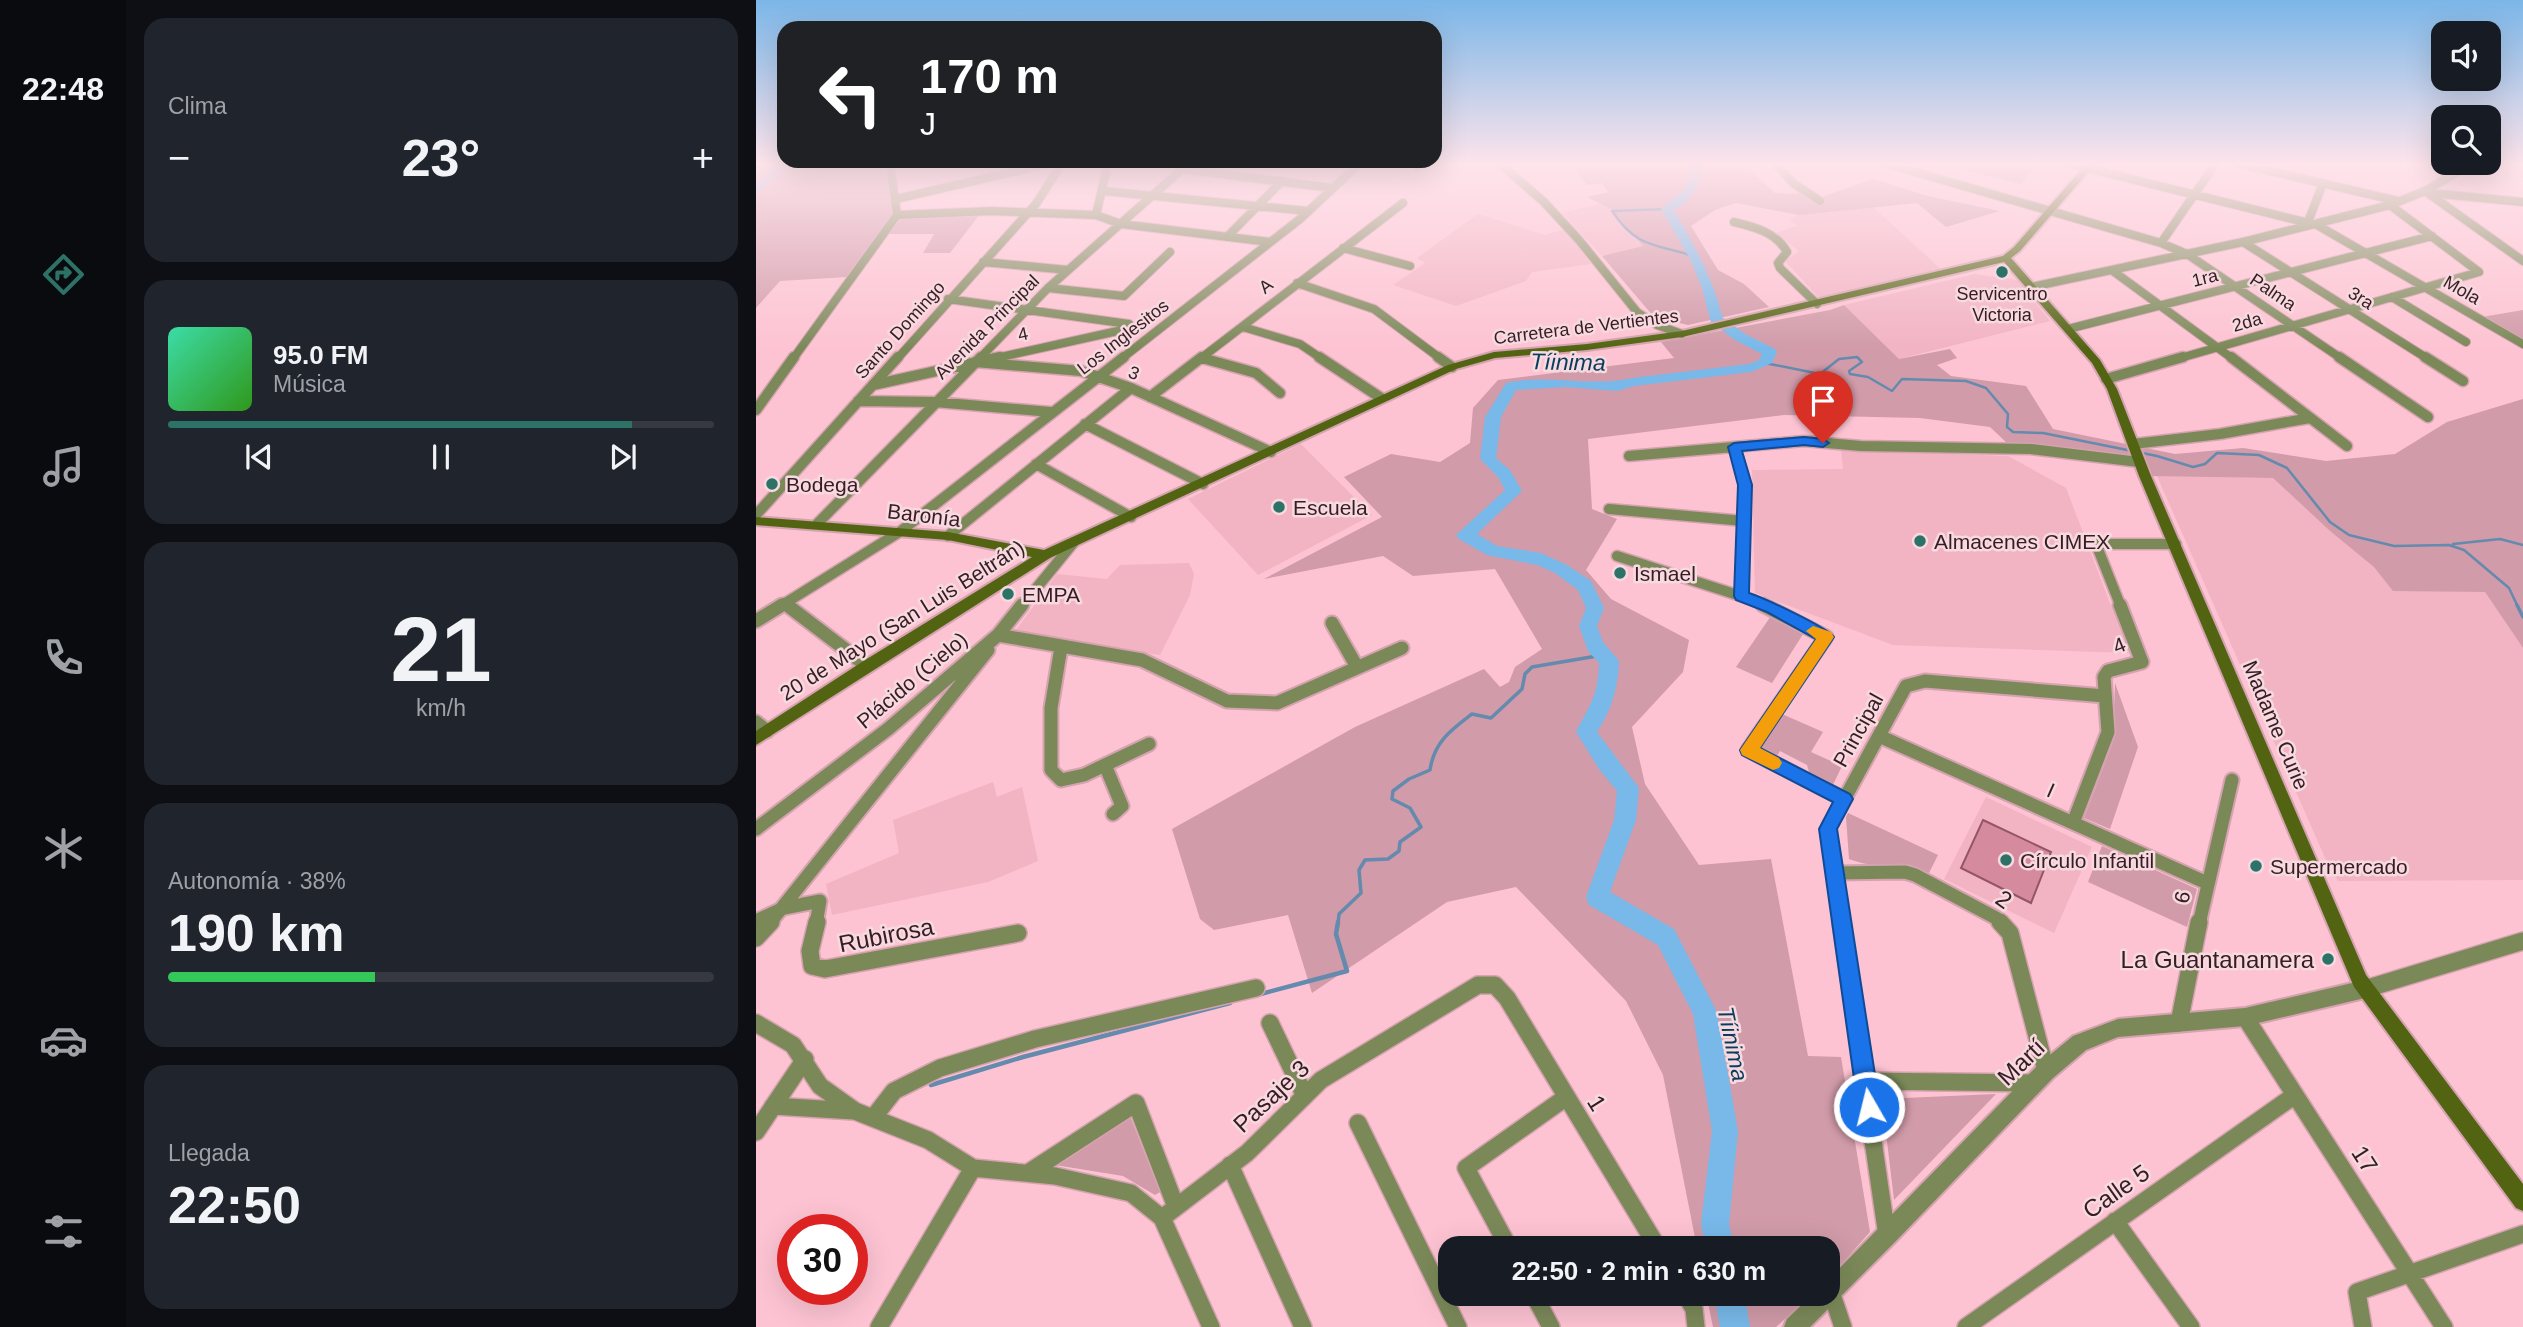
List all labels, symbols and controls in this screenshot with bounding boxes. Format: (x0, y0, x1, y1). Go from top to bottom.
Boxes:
map controls (2431, 21, 2501, 175)
button: sound (2431, 21, 2501, 91)
icon: left (805, 49, 896, 140)
text: 170 m (920, 49, 1059, 103)
text: 22:48 (22, 71, 104, 107)
text: Clima (168, 93, 227, 119)
button: search (2431, 105, 2501, 175)
text: J (920, 106, 936, 142)
text: 23° (402, 129, 480, 187)
text: − (168, 137, 190, 179)
text: + (692, 137, 714, 179)
icon: directions (39, 250, 88, 299)
marker: Servicentro Victoria (1994, 264, 2010, 280)
street label: 1ra (2190, 265, 2221, 291)
street label: Palma (2246, 269, 2301, 315)
street label: Avenida Principal (931, 271, 1043, 383)
street label: Mola (2440, 272, 2485, 309)
street label: A (1255, 274, 1277, 298)
street label: Santo Domingo (851, 277, 949, 383)
street label: 3ra (2345, 283, 2378, 314)
place label: Servicentro Victoria (1956, 284, 2048, 325)
street label: Los Inglesitos (1073, 295, 1173, 379)
street label: Carretera de Vertientes (1492, 306, 1680, 348)
street label: 2da (2230, 308, 2265, 336)
street label: 4 (1016, 323, 1030, 345)
text: 95.0 FM (273, 340, 368, 370)
water label: Tíinima (1530, 348, 1606, 376)
street label: 3 (1126, 362, 1142, 384)
text: Música (273, 371, 346, 397)
pin (1793, 371, 1853, 443)
icon: arrive (1804, 382, 1842, 420)
icon: previous (240, 438, 278, 476)
icon: pause (422, 438, 460, 476)
icon: next (604, 438, 642, 476)
icon: music (39, 442, 88, 491)
place label: Bodega (786, 473, 859, 496)
marker: Bodega (764, 476, 780, 492)
place label: Escuela (1293, 496, 1368, 519)
street label: Baronía (886, 499, 962, 531)
marker: Escuela (1271, 499, 1287, 515)
place label: Almacenes CIMEX (1934, 530, 2110, 553)
marker: Almacenes CIMEX (1912, 533, 1928, 549)
street label: 20 de Mayo (San Luis Beltrán) (776, 535, 1028, 705)
place label: Ismael (1634, 562, 1696, 585)
marker: Ismael (1612, 565, 1628, 581)
place label: EMPA (1022, 583, 1080, 606)
marker: EMPA (1000, 586, 1016, 602)
text: 21 (390, 599, 492, 700)
street label: Plácido (Cielo) (852, 627, 972, 733)
street label: 4 (2109, 632, 2129, 658)
icon: phone (39, 633, 88, 682)
street label: Madame Curie (2239, 657, 2313, 793)
street label: Principal (1828, 689, 1888, 771)
text: km/h (416, 695, 466, 721)
street label: I (2044, 778, 2058, 802)
icon: climate (39, 824, 88, 873)
place label: Círculo Infantil (2020, 849, 2154, 872)
marker: Círculo Infantil (1998, 852, 2014, 868)
place label: Supermercado (2270, 855, 2408, 878)
marker: Supermercado (2248, 858, 2264, 874)
text: Autonomía · 38% (168, 868, 346, 894)
street label: 2 (1991, 884, 2017, 914)
street label: 6 (2170, 889, 2194, 905)
text: 190 km (168, 904, 344, 962)
street label: Rubirosa (836, 912, 936, 957)
place label: La Guantanamera (2121, 946, 2315, 973)
marker: La Guantanamera (2320, 951, 2336, 967)
water label: Tíinima (1712, 1004, 1754, 1084)
icon: car (39, 1016, 88, 1065)
street label: Martí (1992, 1033, 2050, 1091)
street label: Pasaje 3 (1228, 1054, 1314, 1138)
position arrow (1832, 1070, 1906, 1144)
street label: 1 (1582, 1090, 1612, 1116)
text: Llegada (168, 1140, 250, 1166)
street label: 17 (2346, 1140, 2384, 1178)
street label: Calle 5 (2078, 1159, 2154, 1223)
text: 22:50 (168, 1176, 301, 1234)
icon: filters (39, 1207, 88, 1256)
speed limit sign: 30 (777, 1214, 868, 1305)
text: 22:50 · 2 min · 630 m (1512, 1256, 1766, 1286)

